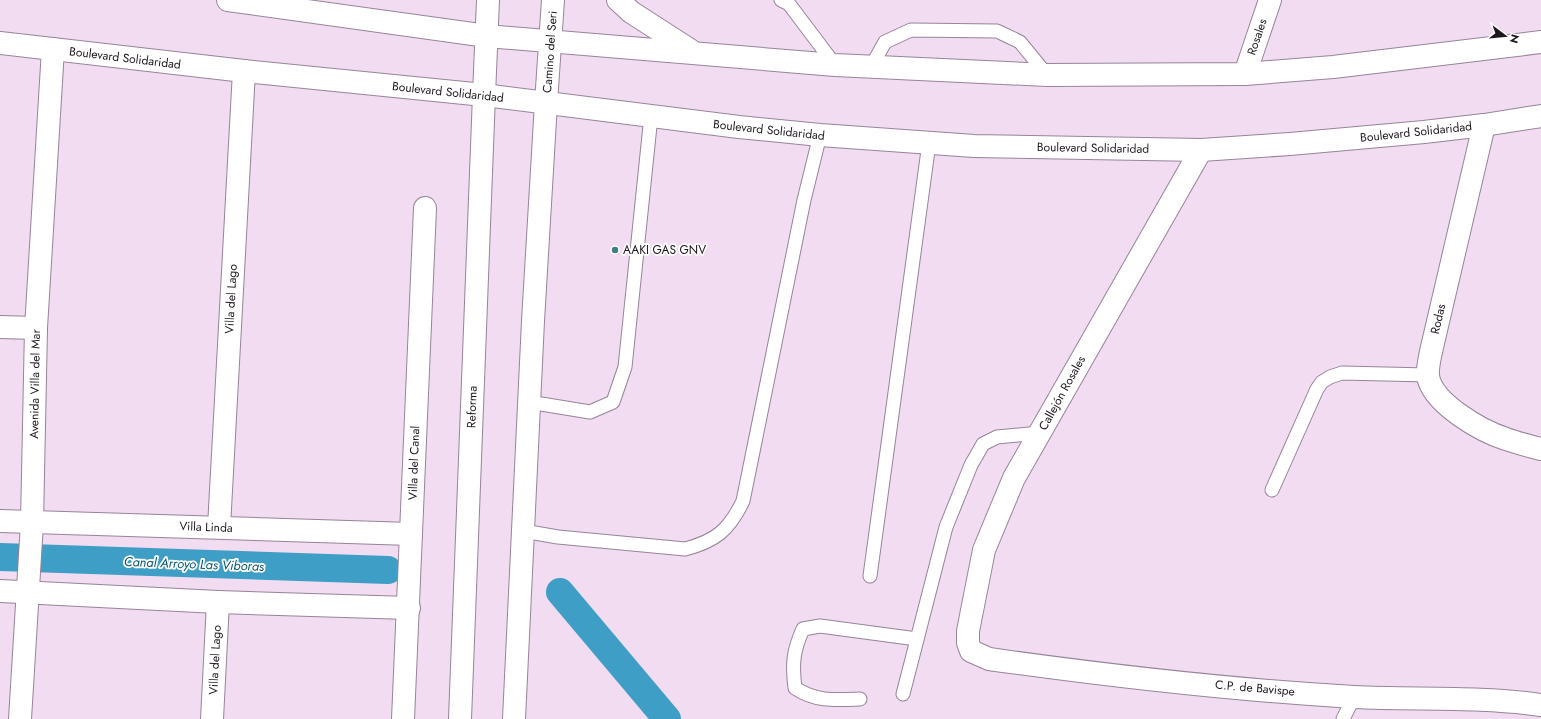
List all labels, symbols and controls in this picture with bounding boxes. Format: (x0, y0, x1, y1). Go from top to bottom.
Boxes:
street label: Camino del Seri (538, 10, 562, 94)
street label: Rosales (1242, 16, 1272, 58)
north arrow (1485, 16, 1525, 56)
text: N (1506, 32, 1524, 45)
street label: Boulevard Solidaridad (68, 42, 182, 74)
street label: Boulevard Solidaridad (391, 77, 505, 107)
street label: Boulevard Solidaridad (712, 115, 826, 145)
street label: Boulevard Solidaridad (1359, 117, 1473, 147)
street label: Boulevard Solidaridad (1037, 138, 1149, 158)
place label: AAKI GAS GNV (623, 241, 706, 259)
marker: AAKI GAS GNV (610, 245, 620, 255)
street label: Villa del Lago (220, 263, 242, 334)
street label: Rodas (1426, 302, 1450, 336)
street label: Avenida Villa del Mar (25, 328, 45, 439)
street label: Callejón Rosales (1034, 352, 1090, 434)
street label: Reforma (462, 385, 482, 428)
street label: Villa del Canal (404, 426, 424, 500)
street label: Villa Linda (179, 517, 233, 537)
water label: Canal Arroyo Las Viboras (124, 552, 265, 576)
street label: Villa del Lago (204, 624, 226, 695)
street label: C.P. de Bavispe (1214, 676, 1296, 700)

